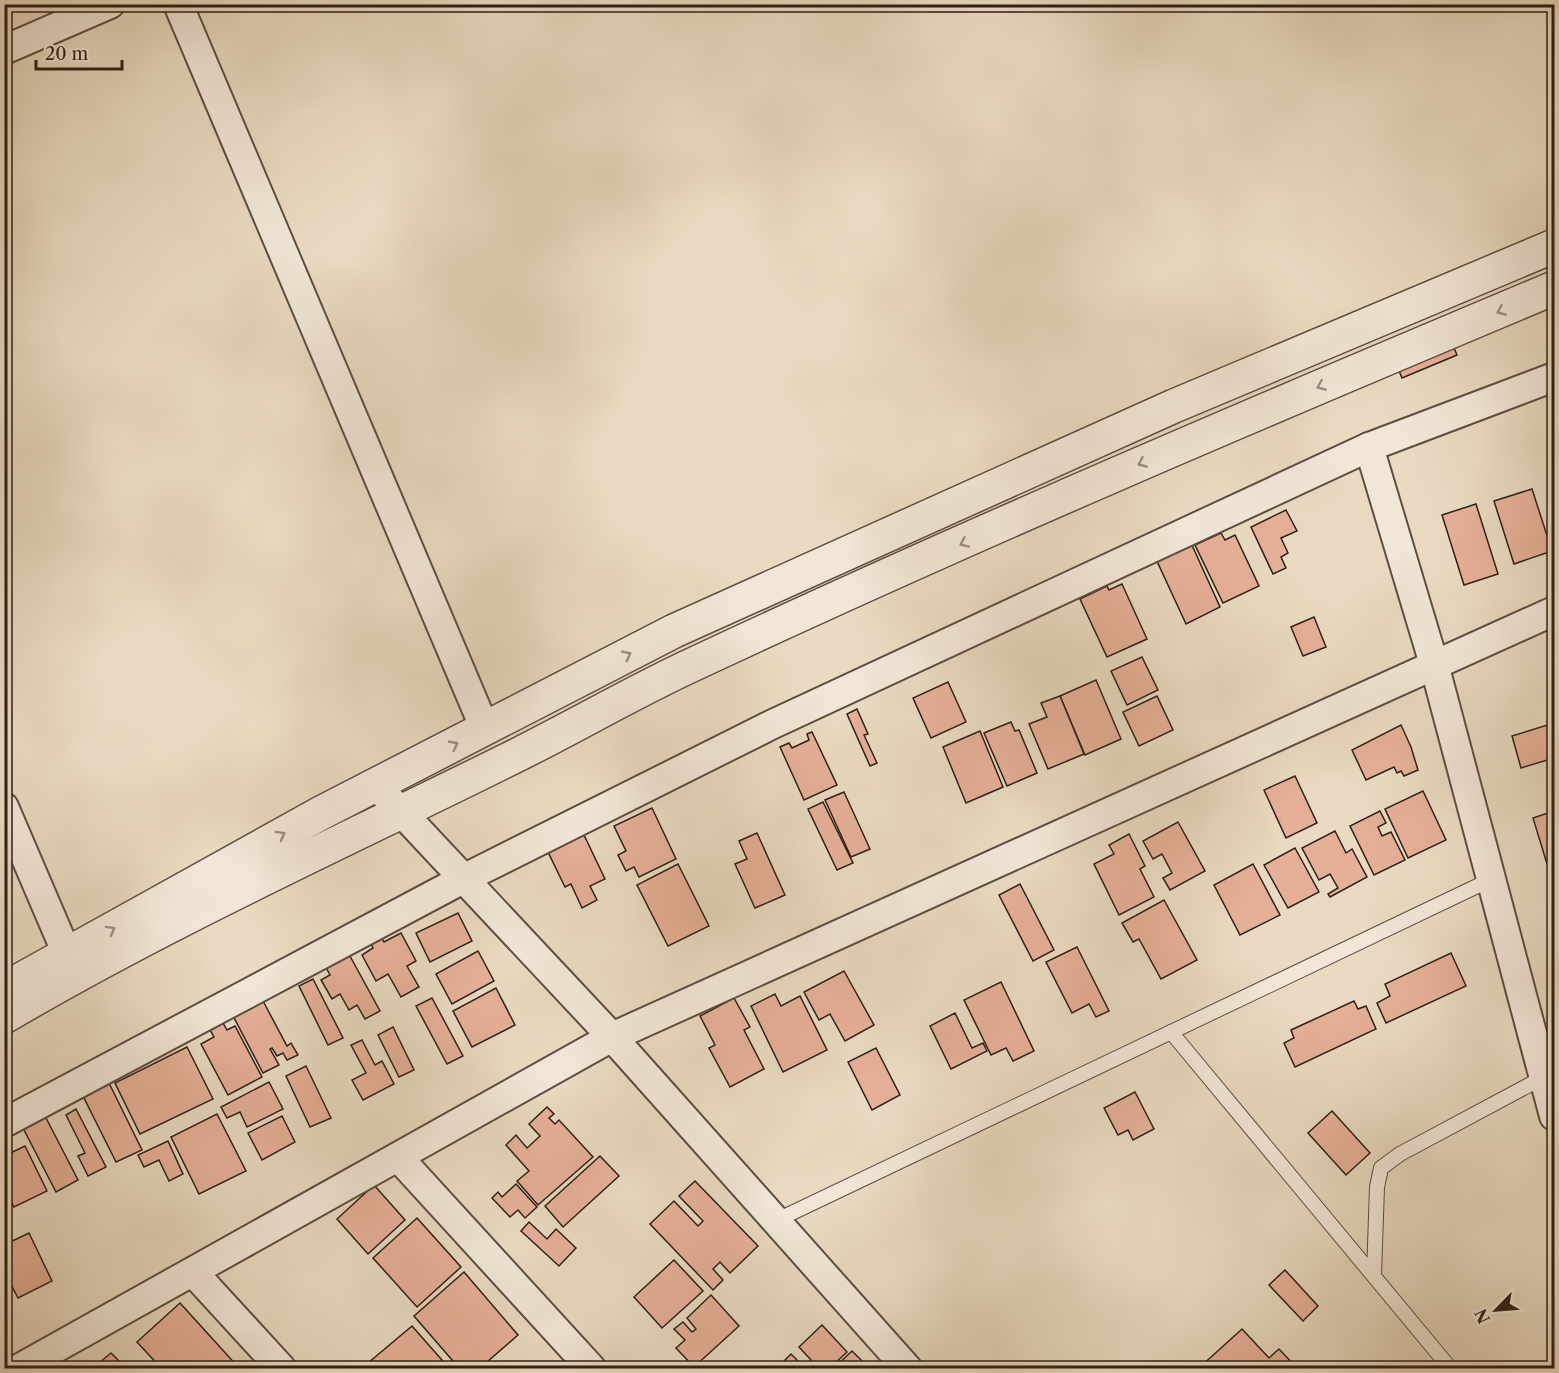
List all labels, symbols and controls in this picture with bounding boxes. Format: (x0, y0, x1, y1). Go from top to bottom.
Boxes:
scale bar (36, 33, 122, 71)
text: 20 m (45, 43, 89, 65)
one-way arrow (1496, 303, 1507, 315)
one-way arrow (1316, 379, 1327, 391)
one-way arrow (1137, 456, 1148, 468)
one-way arrow (959, 535, 970, 547)
one-way arrow (621, 651, 631, 662)
one-way arrow (448, 741, 458, 752)
one-way arrow (275, 831, 285, 843)
one-way arrow (105, 926, 115, 937)
north arrow (1466, 1280, 1526, 1340)
text: N (1470, 1306, 1494, 1327)

